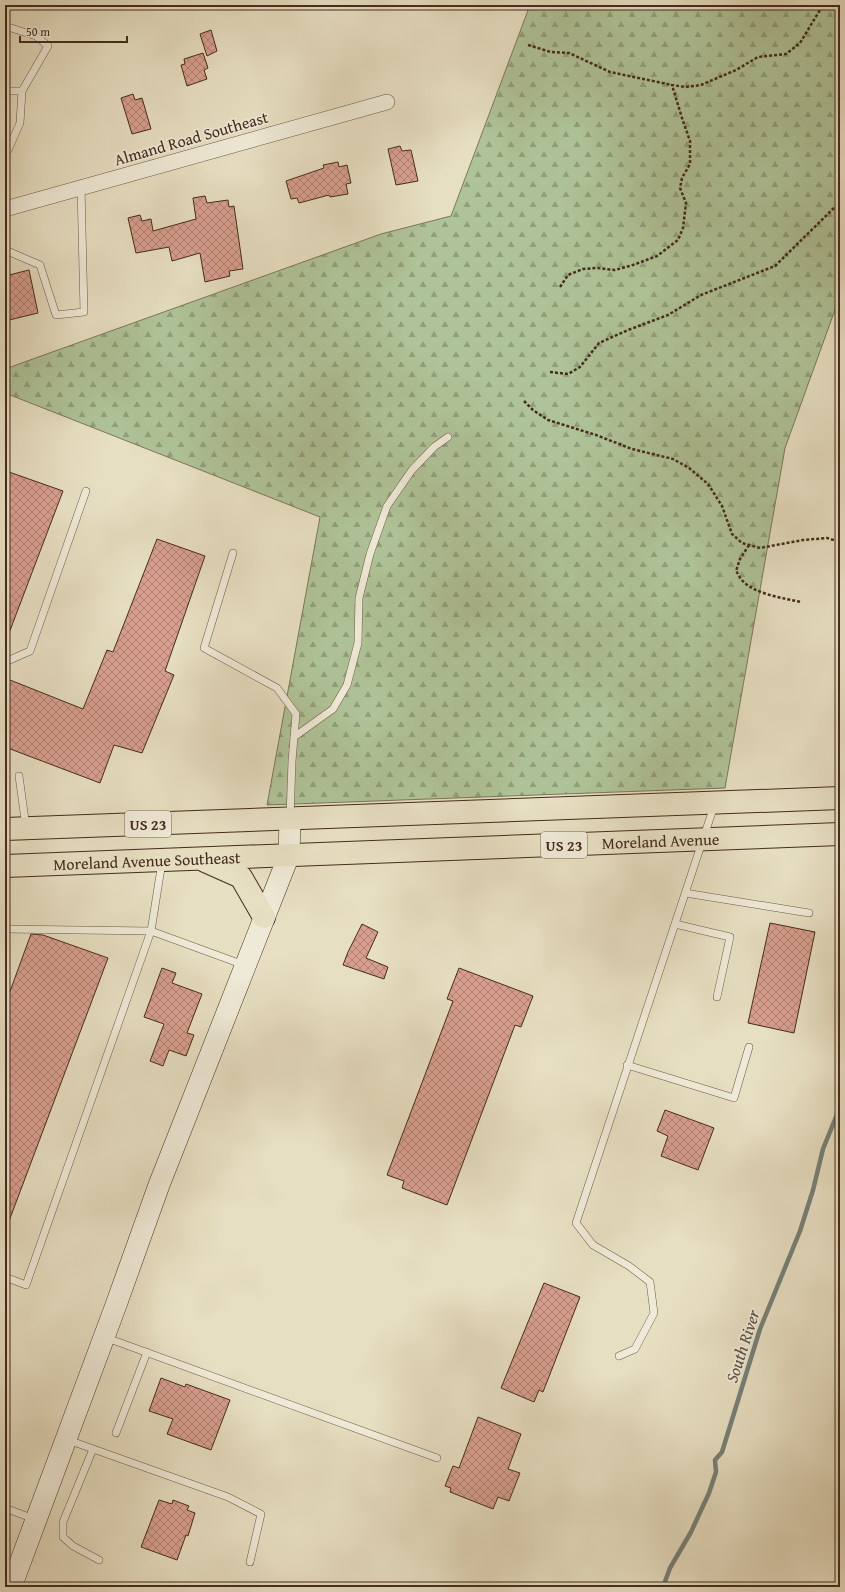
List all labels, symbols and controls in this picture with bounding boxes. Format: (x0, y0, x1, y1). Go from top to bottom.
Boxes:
scale bar (20, 18, 127, 44)
text: 50 m (26, 23, 50, 40)
street label: Almand Road Southeast (111, 104, 271, 171)
road number: US 23 (125, 811, 171, 837)
street label: Moreland Avenue (601, 827, 720, 855)
road number: US 23 (541, 832, 587, 858)
street label: Moreland Avenue Southeast (53, 845, 241, 876)
water label: South River (718, 1306, 766, 1386)

